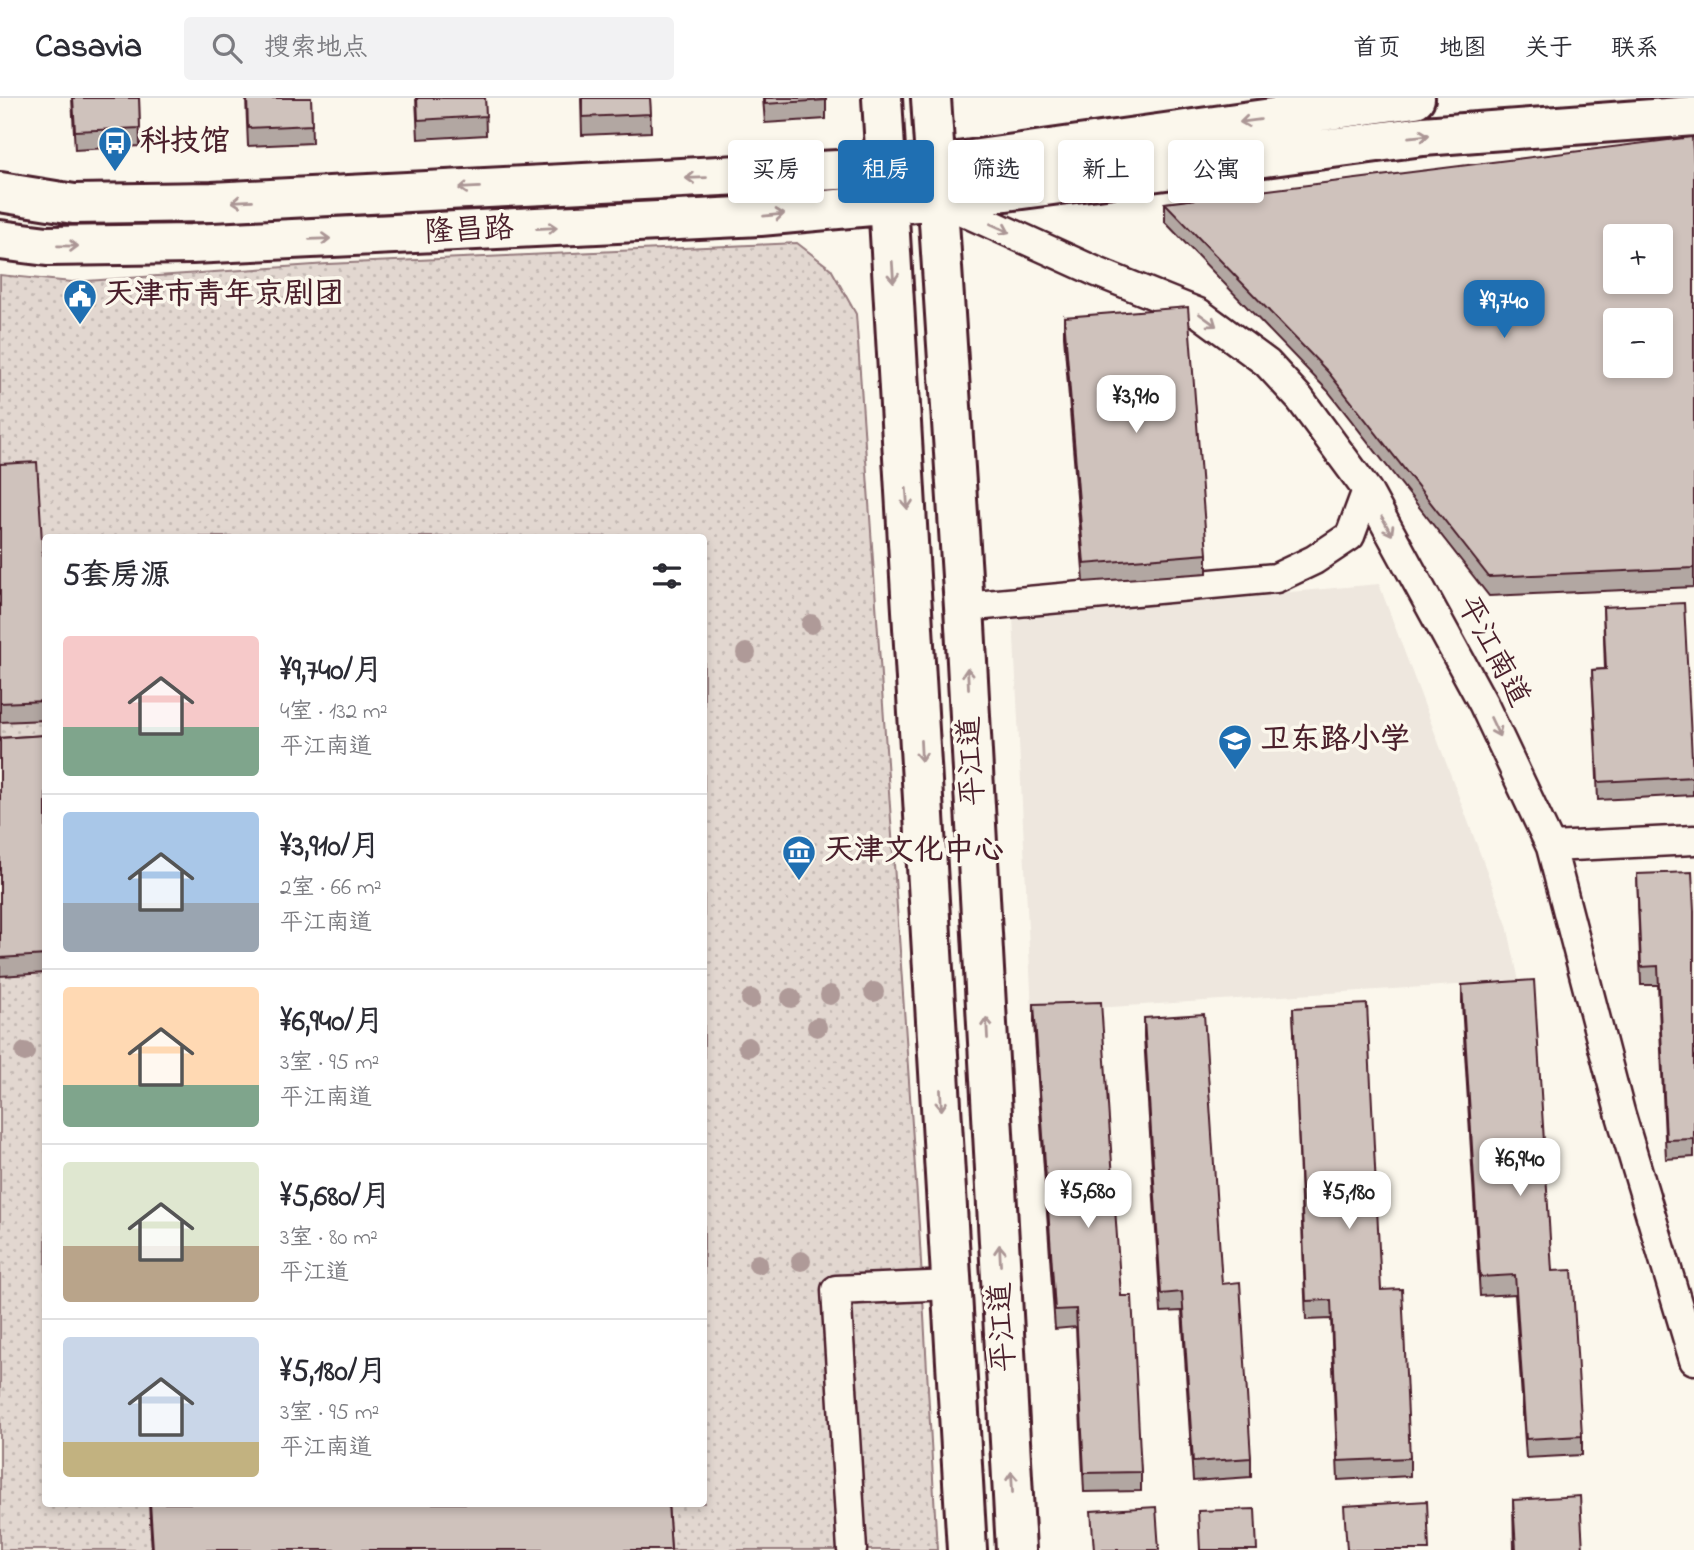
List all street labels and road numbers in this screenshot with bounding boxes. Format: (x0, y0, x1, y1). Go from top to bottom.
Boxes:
street label: 隆昌路 (423, 208, 515, 256)
street label: 平江南道 (1444, 589, 1540, 715)
street label: 平江道 (949, 715, 997, 807)
street label: 平江道 (980, 1281, 1028, 1373)

